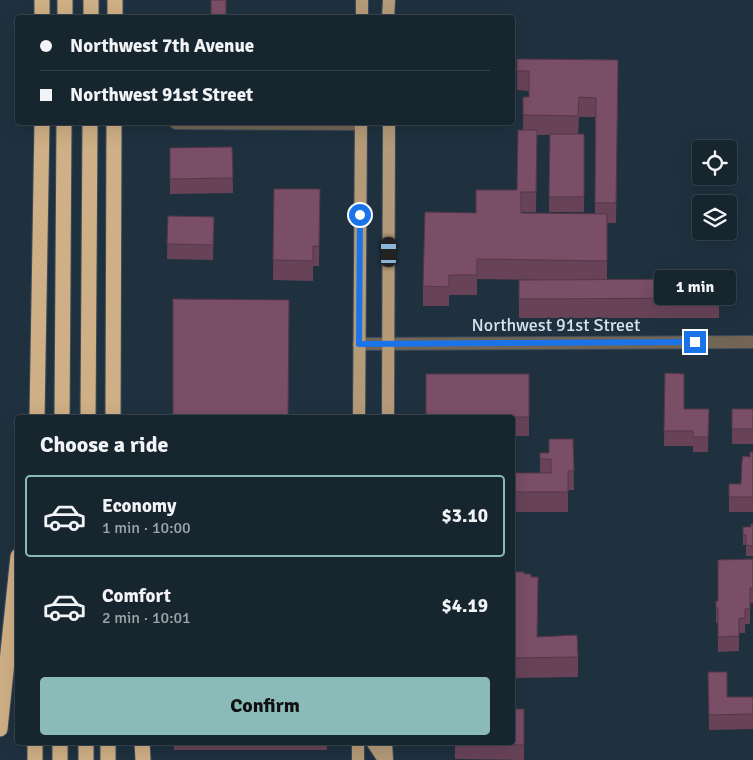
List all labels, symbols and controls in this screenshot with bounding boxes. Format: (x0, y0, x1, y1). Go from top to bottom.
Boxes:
text: Northwest 7th Avenue (70, 34, 254, 58)
text: Northwest 91st Street (70, 83, 253, 107)
map controls (692, 140, 737, 240)
button: locate (692, 140, 737, 185)
button: layers (692, 195, 737, 240)
route start (349, 204, 371, 226)
car (381, 237, 396, 267)
callout: 1 min (654, 270, 736, 304)
text: 1 min (676, 277, 714, 297)
street label: Northwest 91st Street (472, 314, 640, 336)
route end (684, 331, 706, 353)
text: Choose a ride (40, 431, 168, 458)
icon: car (42, 494, 87, 539)
text: Economy (102, 494, 176, 518)
text: $3.10 (442, 504, 488, 528)
text: 1 min · 10:00 (102, 518, 191, 538)
icon: car (42, 584, 87, 629)
text: Comfort (102, 584, 171, 608)
text: $4.19 (442, 594, 488, 618)
text: 2 min · 10:01 (102, 608, 191, 628)
button: Confirm (40, 677, 490, 735)

